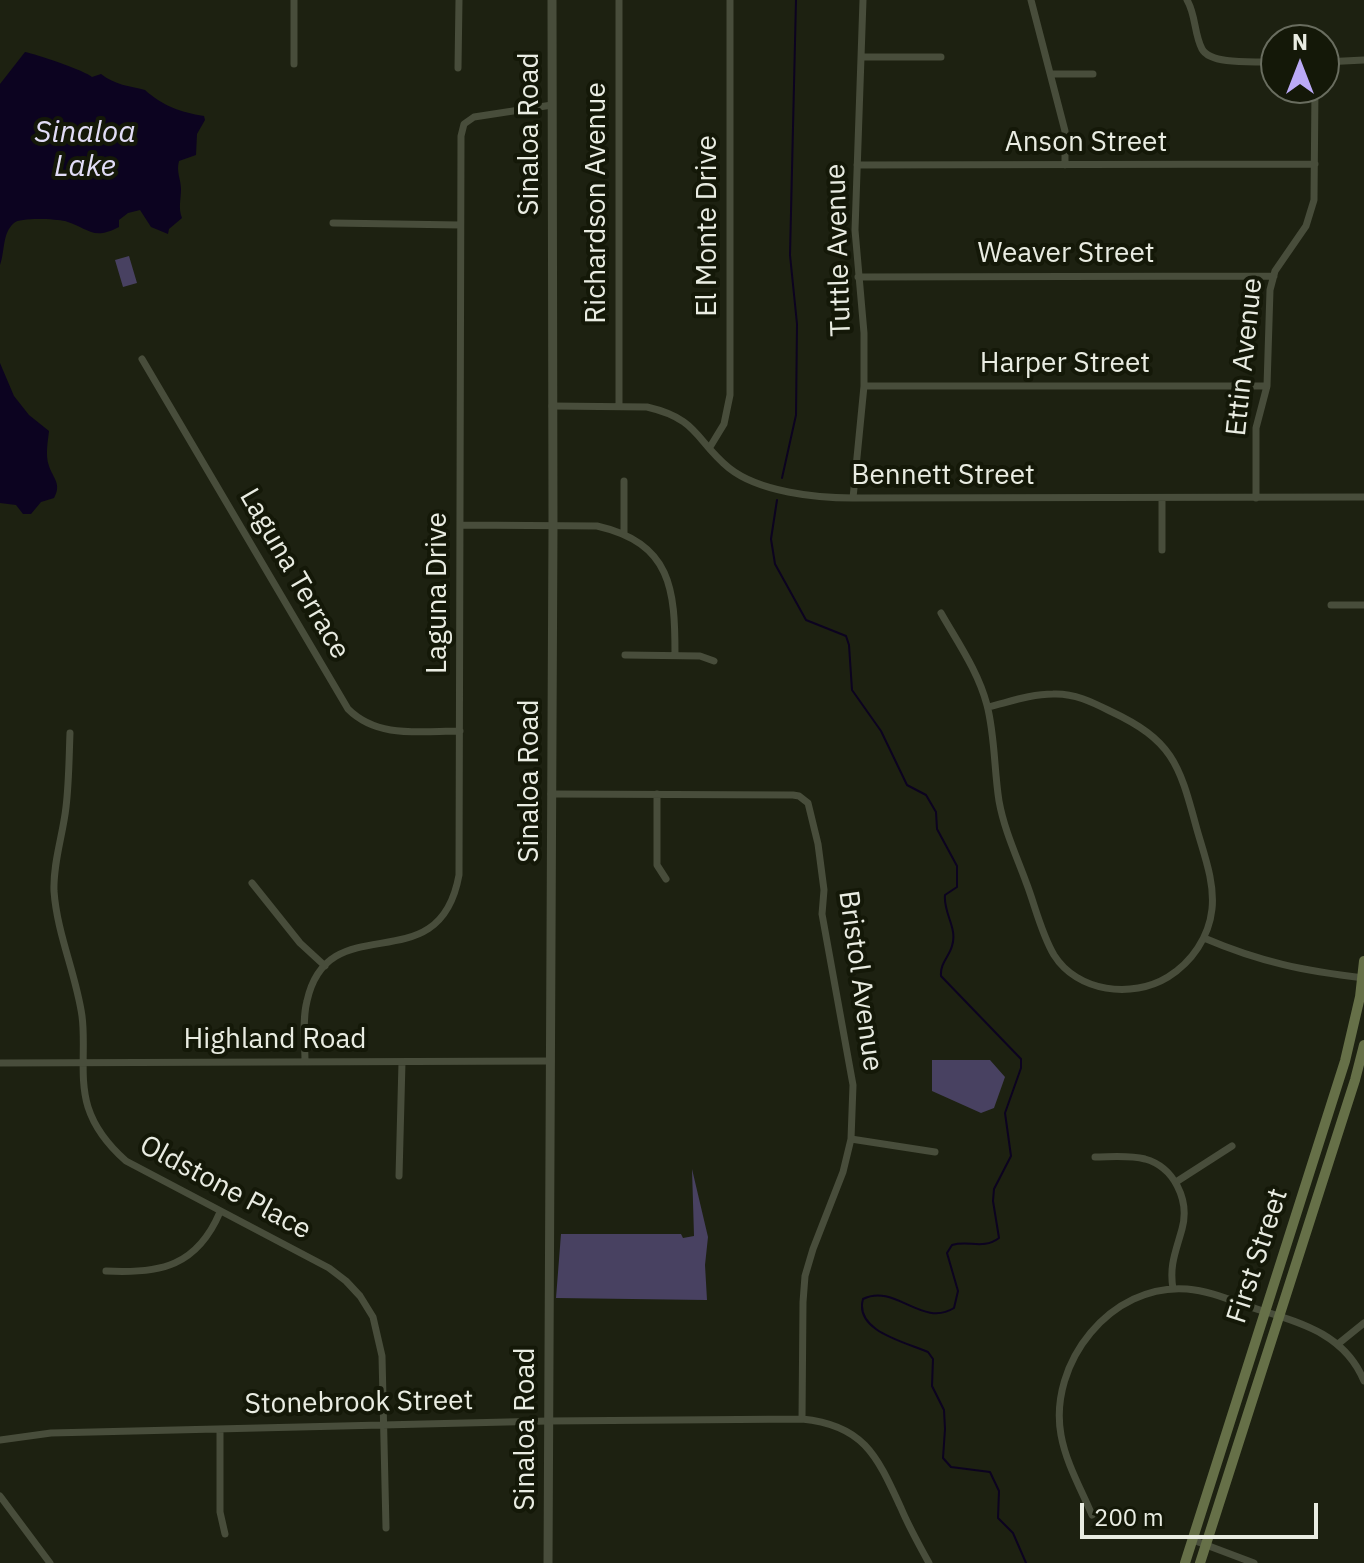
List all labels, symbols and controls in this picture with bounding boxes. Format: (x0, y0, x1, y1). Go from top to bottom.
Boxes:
north arrow (1260, 24, 1340, 104)
text: N (1292, 27, 1308, 56)
street label: Sinaloa Road (513, 52, 547, 216)
street label: Richardson Avenue (580, 82, 614, 324)
water label: Sinaloa Lake (34, 115, 136, 186)
street label: Anson Street (1005, 126, 1167, 160)
street label: El Monte Drive (691, 135, 725, 317)
street label: Tuttle Avenue (819, 163, 859, 337)
street label: Weaver Street (977, 237, 1155, 271)
street label: Ettin Avenue (1220, 276, 1270, 438)
street label: Harper Street (980, 347, 1150, 381)
street label: Bennett Street (851, 459, 1035, 493)
street label: Laguna Terrace (232, 483, 356, 665)
street label: Laguna Drive (421, 512, 455, 674)
street label: Sinaloa Road (513, 699, 547, 863)
street label: Bristol Avenue (831, 888, 889, 1074)
street label: Highland Road (183, 1023, 367, 1057)
street label: Oldstone Place (134, 1129, 316, 1247)
street label: First Street (1220, 1184, 1296, 1328)
street label: Sinaloa Road (509, 1347, 543, 1511)
street label: Stonebrook Street (244, 1384, 474, 1422)
scale bar (1084, 1487, 1322, 1537)
text: 200 m (1094, 1501, 1164, 1533)

